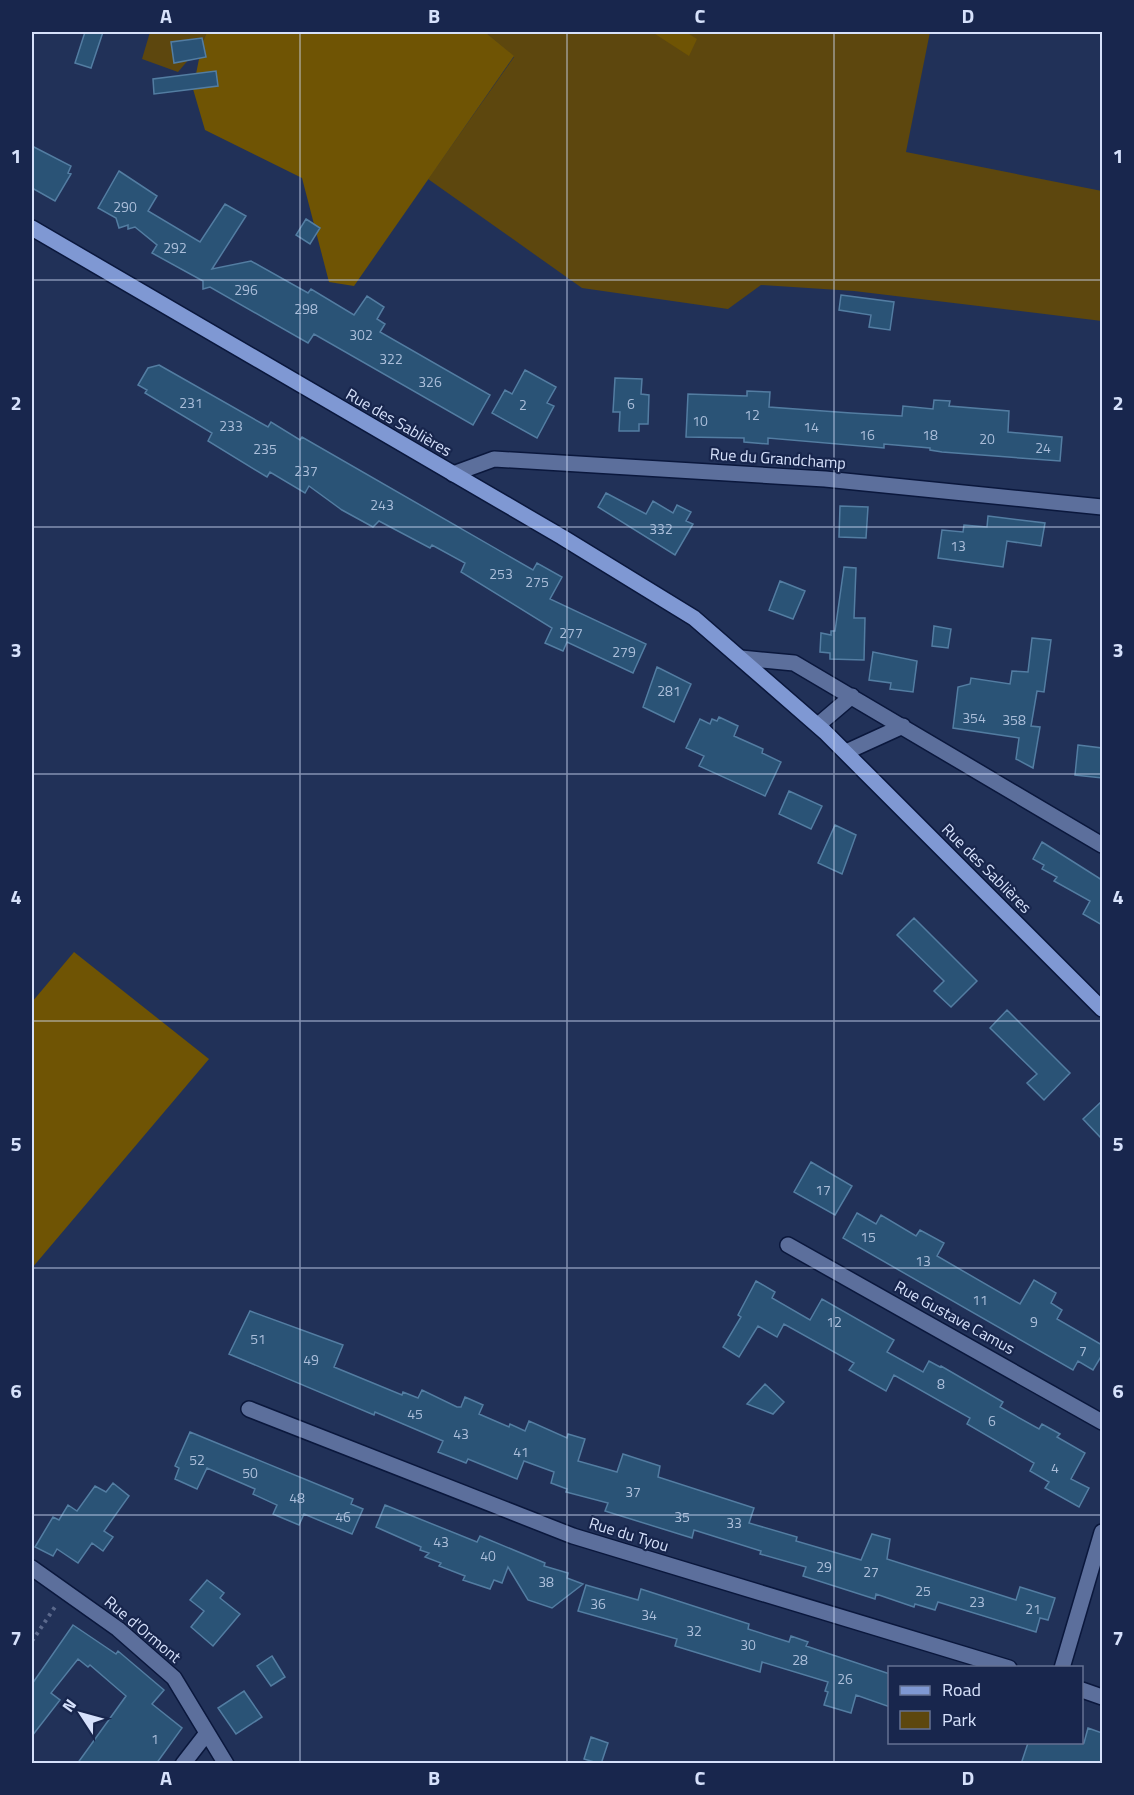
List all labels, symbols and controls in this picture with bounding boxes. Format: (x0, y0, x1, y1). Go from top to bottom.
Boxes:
text: A (160, 0, 172, 31)
text: B (428, 0, 440, 31)
text: C (695, 0, 706, 31)
text: D (962, 0, 974, 31)
text: 1 (10, 140, 22, 171)
text: 1 (1112, 140, 1124, 171)
house number: 290 (113, 196, 137, 217)
house number: 292 (163, 237, 187, 258)
house number: 296 (234, 279, 258, 300)
house number: 298 (294, 298, 318, 319)
house number: 302 (349, 324, 373, 345)
house number: 322 (379, 348, 403, 369)
house number: 326 (418, 371, 442, 392)
street label: Rue des Sablières (342, 382, 456, 462)
text: 2 (10, 387, 22, 418)
text: 2 (1112, 387, 1124, 418)
house number: 231 (179, 392, 203, 413)
house number: 6 (627, 393, 635, 414)
house number: 2 (519, 394, 527, 415)
house number: 12 (744, 404, 760, 425)
house number: 10 (692, 410, 708, 431)
house number: 233 (219, 415, 243, 436)
house number: 14 (803, 416, 819, 437)
house number: 16 (859, 424, 875, 445)
house number: 18 (922, 424, 938, 445)
house number: 20 (979, 428, 995, 449)
house number: 24 (1035, 437, 1051, 458)
house number: 235 (253, 438, 277, 459)
street label: Rue du Grandchamp (709, 441, 847, 475)
house number: 237 (294, 460, 318, 481)
house number: 243 (370, 494, 394, 515)
house number: 332 (649, 518, 673, 539)
house number: 13 (950, 535, 966, 556)
house number: 253 (489, 563, 513, 584)
house number: 275 (525, 571, 549, 592)
house number: 277 (559, 622, 583, 643)
text: 3 (10, 634, 22, 665)
text: 3 (1112, 634, 1124, 665)
house number: 279 (612, 641, 636, 662)
house number: 281 (657, 680, 681, 701)
house number: 354 (962, 707, 986, 728)
house number: 358 (1002, 709, 1026, 730)
street label: Rue des Sablières (937, 818, 1037, 918)
text: 4 (10, 881, 22, 912)
text: 4 (1112, 881, 1124, 912)
text: 5 (10, 1128, 22, 1159)
text: 5 (1112, 1128, 1124, 1159)
house number: 17 (815, 1179, 831, 1200)
house number: 15 (860, 1226, 876, 1247)
house number: 13 (915, 1250, 931, 1271)
street label: Rue Gustave Camus (890, 1274, 1020, 1360)
house number: 11 (972, 1289, 988, 1310)
house number: 12 (826, 1311, 842, 1332)
house number: 9 (1030, 1311, 1038, 1332)
house number: 51 (250, 1328, 266, 1349)
house number: 7 (1079, 1340, 1087, 1361)
house number: 49 (303, 1349, 319, 1370)
house number: 8 (937, 1373, 945, 1394)
text: 6 (10, 1375, 22, 1406)
text: 6 (1112, 1375, 1124, 1406)
house number: 45 (407, 1403, 423, 1424)
house number: 6 (988, 1410, 996, 1431)
house number: 43 (453, 1423, 469, 1444)
house number: 41 (513, 1441, 529, 1462)
house number: 52 (189, 1449, 205, 1470)
house number: 4 (1051, 1457, 1059, 1478)
house number: 50 (242, 1462, 258, 1483)
house number: 37 (625, 1481, 641, 1502)
house number: 48 (289, 1487, 305, 1508)
house number: 46 (335, 1506, 351, 1527)
house number: 35 (674, 1506, 690, 1527)
street label: Rue du Tyou (586, 1511, 672, 1557)
house number: 33 (726, 1512, 742, 1533)
house number: 43 (433, 1531, 449, 1552)
house number: 40 (480, 1545, 496, 1566)
house number: 29 (816, 1556, 832, 1577)
house number: 27 (863, 1561, 879, 1582)
house number: 38 (538, 1571, 554, 1592)
house number: 25 (915, 1580, 931, 1601)
street label: Rue d'Ormont (99, 1590, 187, 1669)
house number: 23 (969, 1591, 985, 1612)
house number: 36 (590, 1593, 606, 1614)
house number: 21 (1025, 1598, 1041, 1619)
house number: 34 (641, 1604, 657, 1625)
house number: 32 (686, 1620, 702, 1641)
text: 7 (10, 1622, 22, 1653)
text: 7 (1112, 1622, 1124, 1653)
house number: 30 (740, 1634, 756, 1655)
house number: 28 (792, 1649, 808, 1670)
legend (888, 1666, 1083, 1744)
house number: 26 (837, 1668, 853, 1689)
text: Road (942, 1676, 981, 1703)
north arrow (51, 1684, 111, 1744)
text: N (56, 1694, 82, 1717)
text: Park (942, 1706, 977, 1733)
house number: 1 (151, 1728, 159, 1749)
text: A (160, 1762, 172, 1793)
text: B (428, 1762, 440, 1793)
text: C (695, 1762, 706, 1793)
text: D (962, 1762, 974, 1793)

